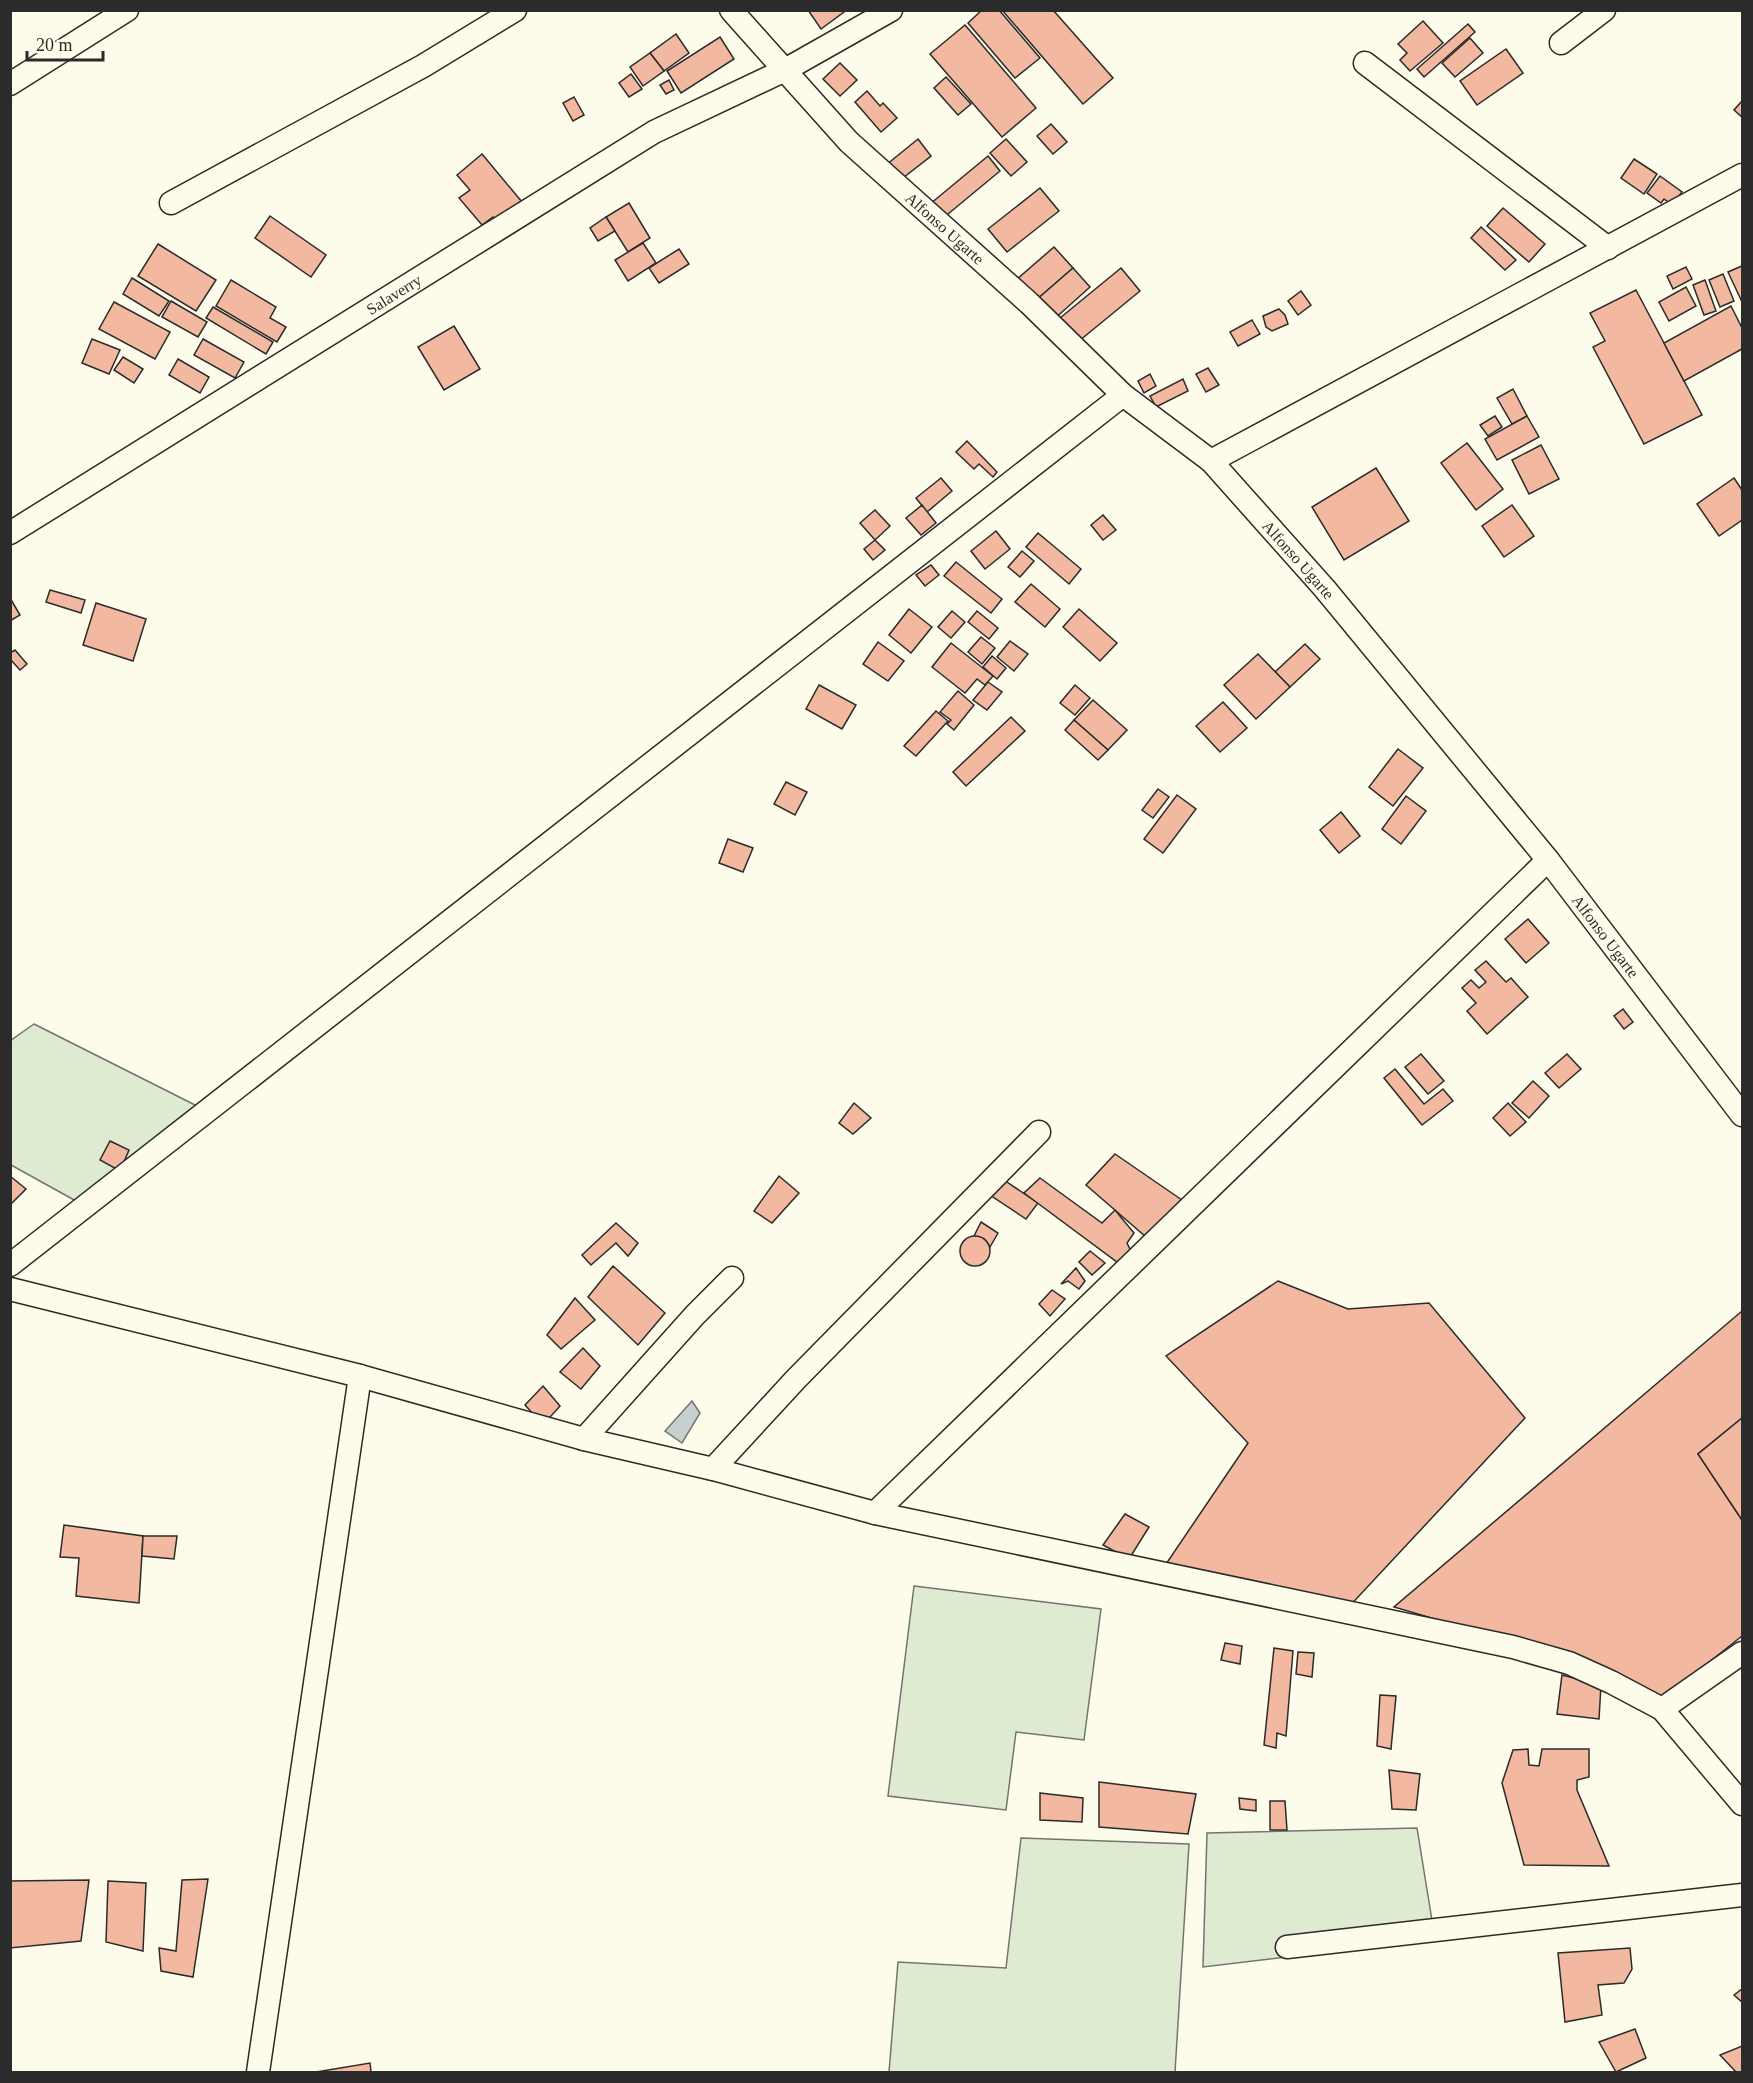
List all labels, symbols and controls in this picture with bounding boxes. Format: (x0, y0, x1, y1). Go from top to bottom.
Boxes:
scale bar (27, 24, 104, 62)
text: 20 m (36, 35, 73, 55)
street label: Alfonso Ugarte (902, 189, 987, 268)
street label: Salaverry (363, 271, 425, 318)
street label: Alfonso Ugarte (1259, 517, 1338, 603)
street label: Alfonso Ugarte (1569, 892, 1642, 981)

